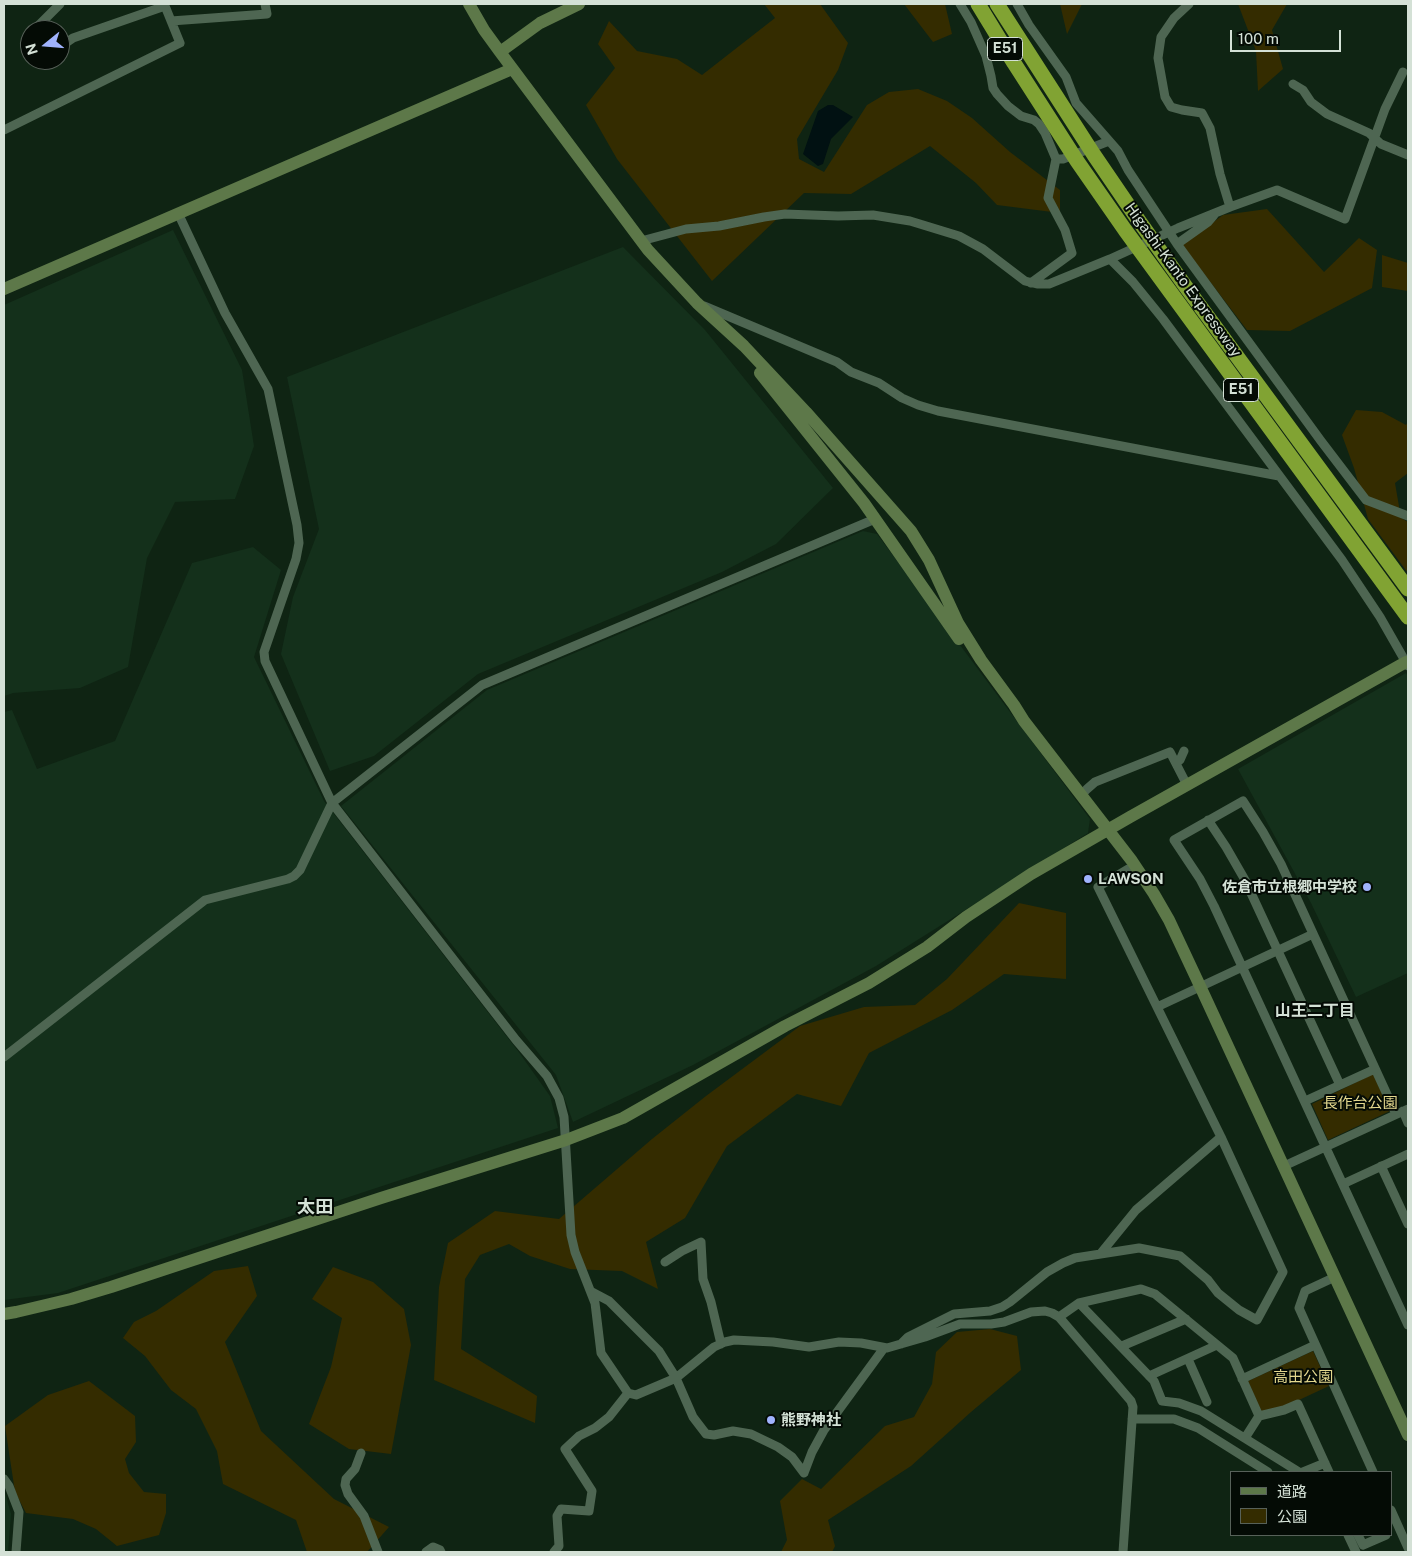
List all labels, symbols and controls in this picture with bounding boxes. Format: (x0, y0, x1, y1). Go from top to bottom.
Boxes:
north arrow (20, 20, 70, 70)
scale bar (1232, 20, 1343, 52)
text: 100 m (1238, 30, 1279, 47)
road number: E51 (988, 38, 1022, 61)
text: N (22, 42, 41, 57)
street label: Higashi-Kanto Expressway (1121, 199, 1245, 361)
road number: E51 (1224, 378, 1258, 402)
place label: LAWSON (1098, 870, 1164, 888)
marker: LAWSON (1082, 873, 1094, 885)
place label: 佐倉市立根郷中学校 (1222, 878, 1357, 896)
marker: 佐倉市立根郷中学校 (1361, 881, 1373, 893)
district label: 山王二丁目 (1275, 1001, 1355, 1021)
park label: 長作台公園 (1323, 1094, 1397, 1112)
district label: 太田 (297, 1196, 333, 1218)
park label: 高田公園 (1273, 1368, 1333, 1386)
place label: 熊野神社 (781, 1411, 841, 1429)
marker: 熊野神社 (765, 1414, 777, 1426)
legend (1230, 1471, 1392, 1536)
text: 道路 (1277, 1483, 1307, 1500)
text: 公園 (1277, 1508, 1307, 1525)

